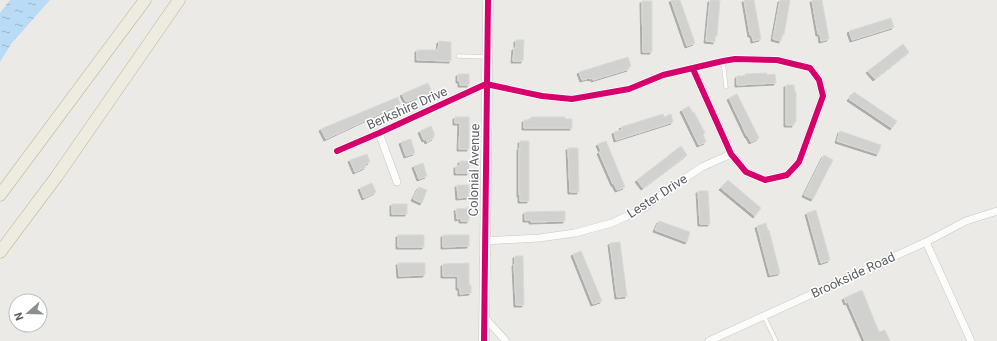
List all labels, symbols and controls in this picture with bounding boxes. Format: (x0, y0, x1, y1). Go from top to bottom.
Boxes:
street label: Berkshire Drive (364, 83, 450, 132)
street label: Colonial Avenue (466, 123, 482, 217)
street label: Lester Drive (624, 171, 690, 221)
street label: Brookside Road (809, 249, 897, 301)
north arrow (8, 293, 48, 333)
text: N (12, 310, 27, 322)

